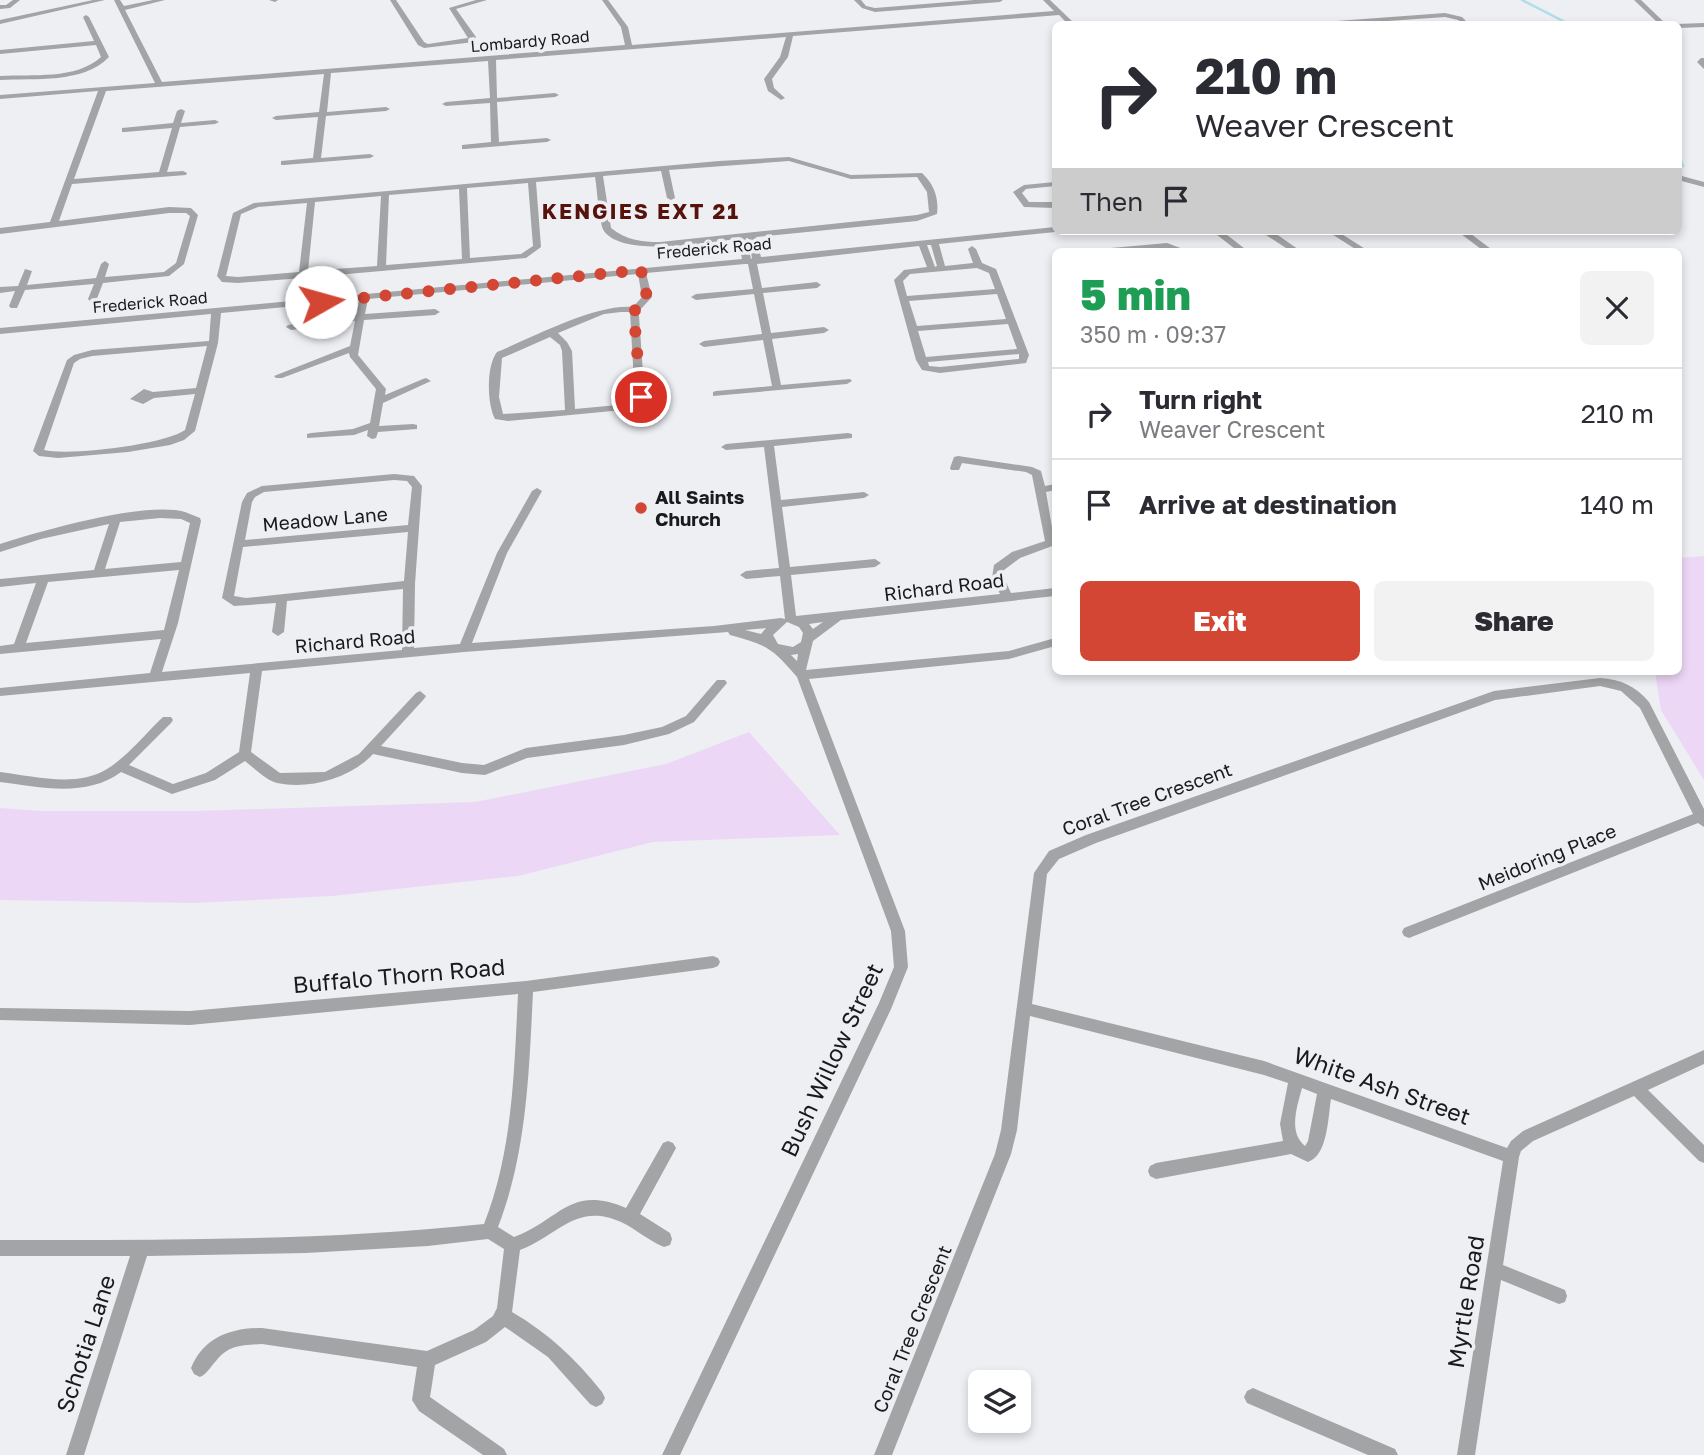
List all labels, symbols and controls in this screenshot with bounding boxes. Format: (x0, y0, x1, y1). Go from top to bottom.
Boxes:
street label: Lombardy Road (470, 26, 590, 56)
text: 210 m (1195, 46, 1337, 105)
icon: right (1080, 49, 1171, 140)
text: Weaver Crescent (1195, 106, 1454, 144)
icon: arrive (1157, 182, 1195, 220)
text: Then (1080, 186, 1143, 217)
district label: KENGIES EXT 21 (542, 198, 740, 224)
street label: Frederick Road (656, 233, 772, 263)
position arrow (284, 265, 358, 339)
text: 5 min (1080, 269, 1191, 319)
button: close (1580, 271, 1654, 345)
street label: Frederick Road (92, 287, 208, 317)
text: 350 m · 09:37 (1080, 320, 1226, 348)
pin (611, 367, 671, 427)
icon: arrive (622, 378, 660, 416)
text: Turn right (1139, 384, 1262, 415)
icon: right (1080, 395, 1118, 433)
text: 210 m (1581, 398, 1654, 429)
text: Weaver Crescent (1139, 415, 1325, 443)
place label: All Saints Church (655, 485, 745, 530)
icon: arrive (1080, 486, 1118, 524)
text: Arrive at destination (1139, 489, 1397, 520)
text: 140 m (1580, 489, 1654, 520)
marker: All Saints Church (633, 500, 649, 516)
street label: Meadow Lane (261, 502, 389, 535)
street label: Richard Road (882, 568, 1005, 605)
button: Exit (1080, 581, 1360, 661)
button: Share (1374, 581, 1654, 661)
street label: Richard Road (294, 624, 416, 657)
street label: Coral Tree Crescent (1059, 757, 1235, 840)
street label: Meidoring Place (1474, 818, 1619, 895)
street label: Buffalo Thorn Road (292, 952, 506, 998)
street label: Bush Willow Street (774, 958, 888, 1161)
street label: White Ash Street (1290, 1040, 1475, 1130)
street label: Myrtle Road (1441, 1234, 1489, 1370)
street label: Coral Tree Crescent (867, 1242, 956, 1416)
street label: Schotia Lane (50, 1271, 120, 1416)
map controls (968, 1370, 1031, 1433)
button: layers (968, 1370, 1031, 1433)

